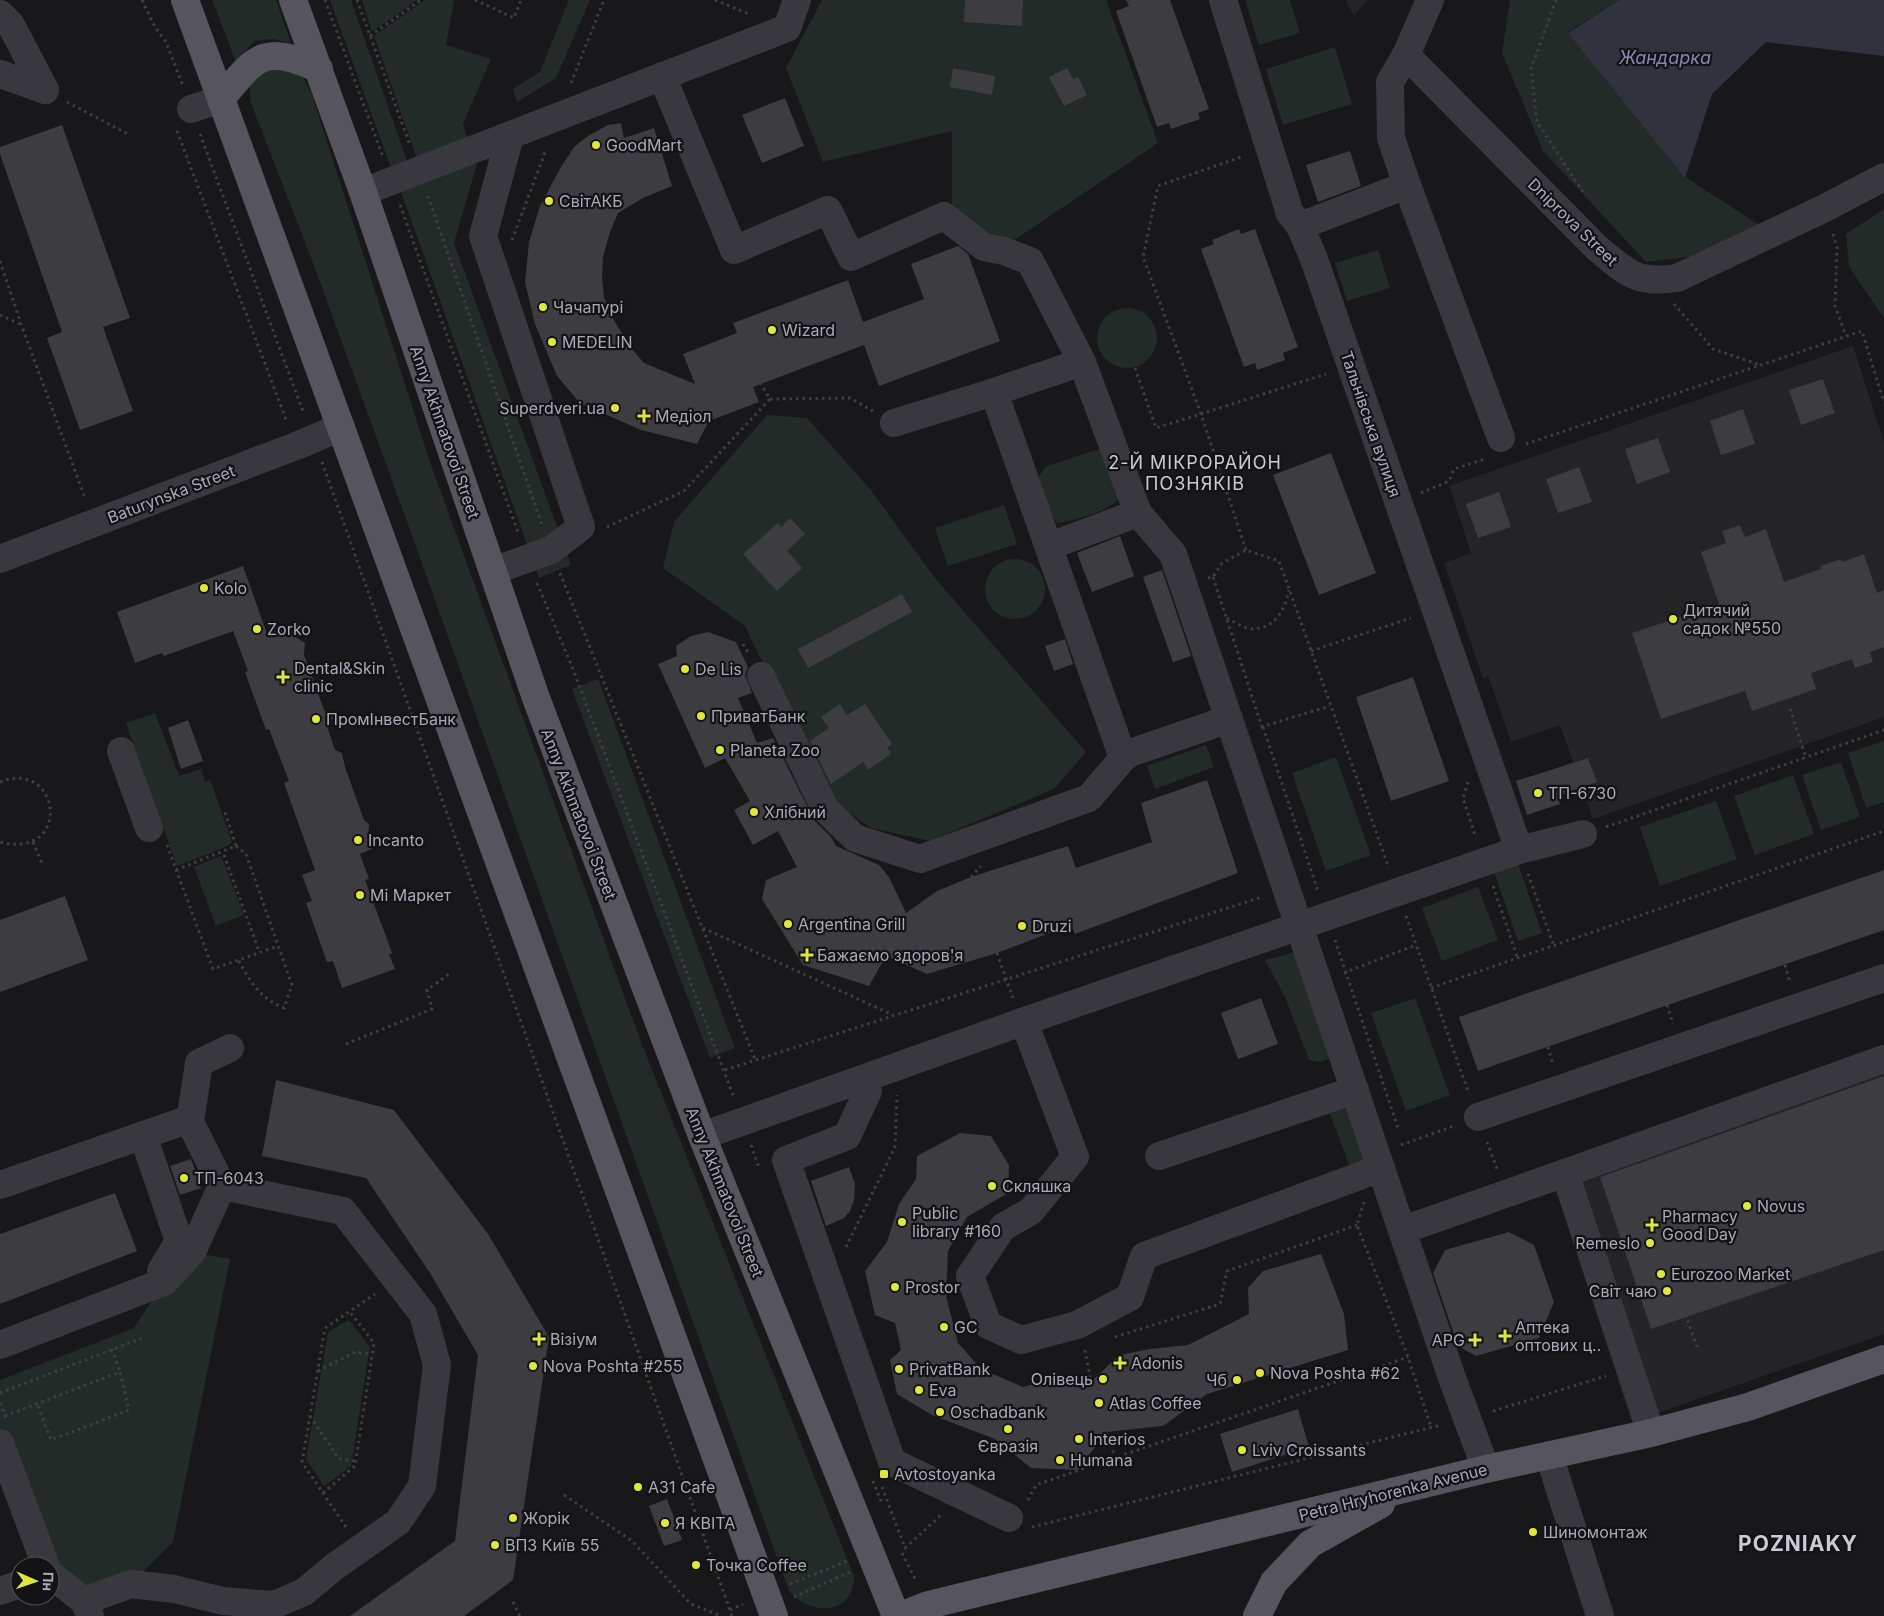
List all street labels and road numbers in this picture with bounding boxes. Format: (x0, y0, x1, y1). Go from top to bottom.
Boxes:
street label: Dniprova Street (1524, 174, 1622, 270)
street label: Anny Akhmatovoi Street (406, 343, 484, 521)
street label: Тальнівська вулиця (1337, 348, 1405, 500)
street label: Baturynska Street (105, 461, 237, 527)
street label: Anny Akhmatovoi Street (537, 726, 621, 902)
street label: Anny Akhmatovoi Street (682, 1104, 768, 1280)
street label: Petra Hryhorenka Avenue (1297, 1459, 1489, 1525)

